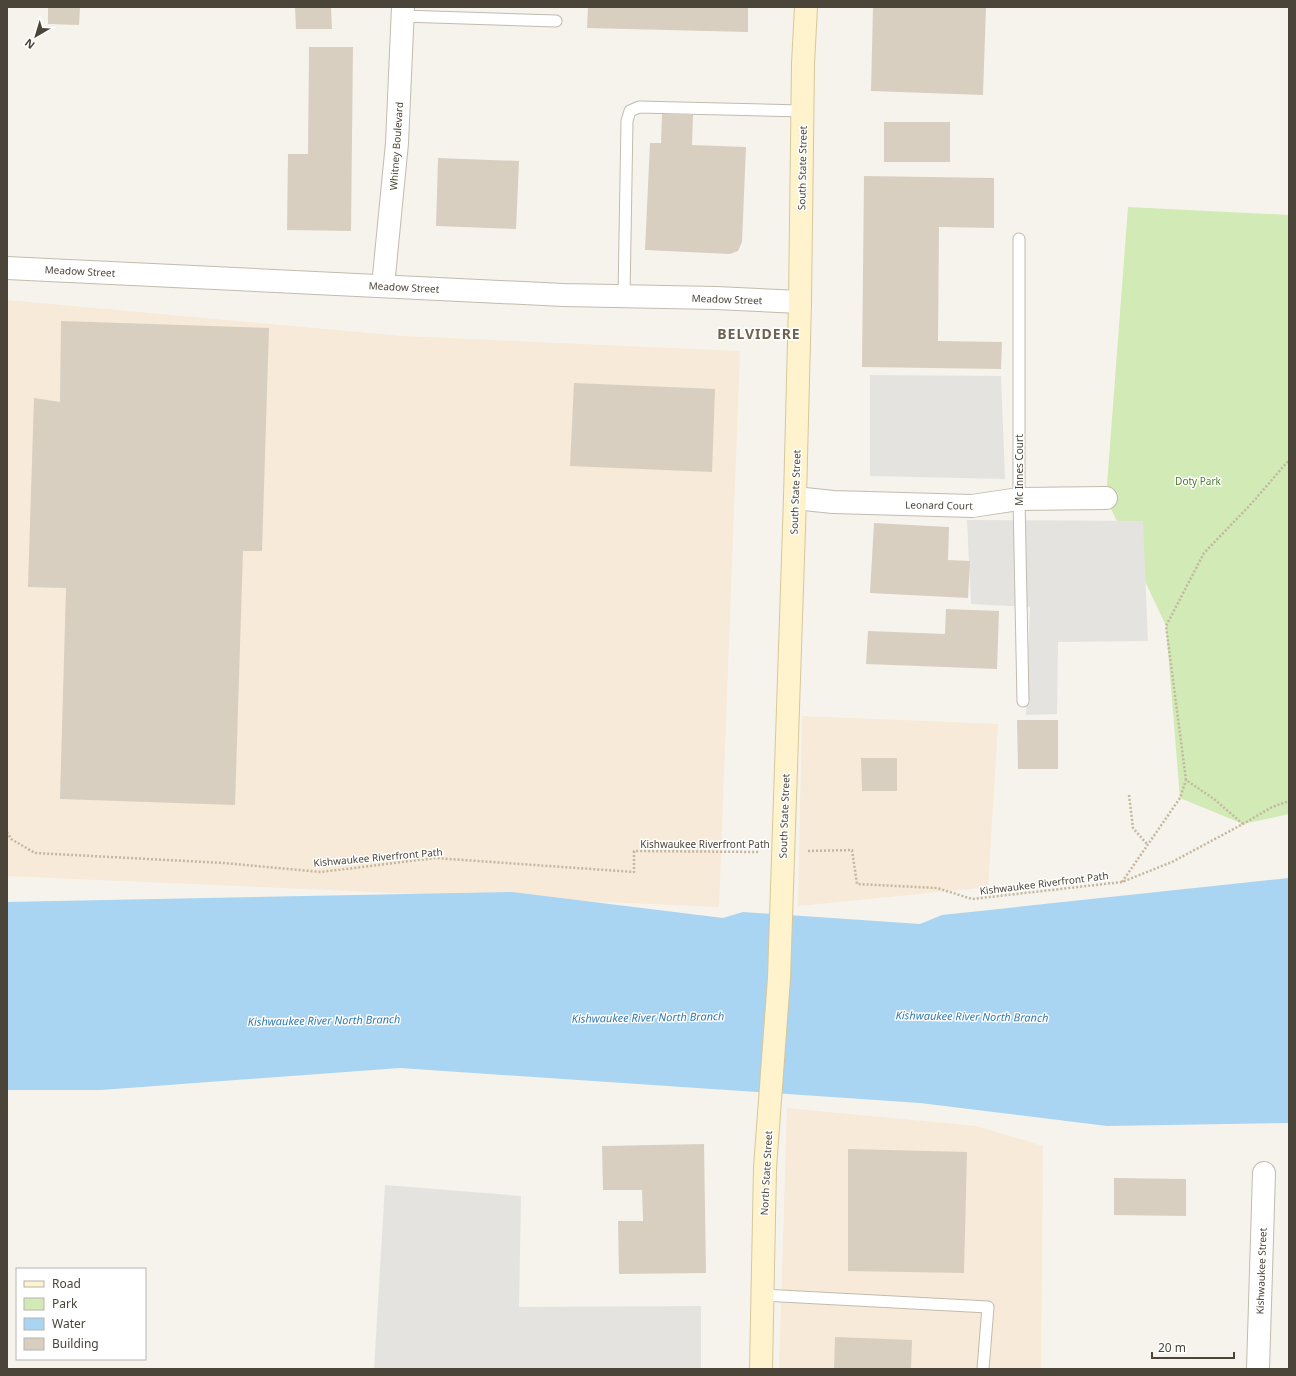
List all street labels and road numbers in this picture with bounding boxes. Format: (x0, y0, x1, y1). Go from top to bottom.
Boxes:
street label: Whitney Boulevard (386, 101, 406, 191)
street label: South State Street (794, 125, 810, 210)
street label: Meadow Street (44, 262, 116, 280)
street label: Meadow Street (368, 278, 440, 296)
street label: Meadow Street (691, 291, 763, 307)
street label: Mc Innes Court (1012, 434, 1026, 506)
street label: South State Street (787, 449, 803, 535)
street label: Leonard Court (905, 497, 973, 513)
street label: South State Street (776, 773, 792, 859)
street label: Kishwaukee Riverfront Path (640, 837, 770, 851)
street label: Kishwaukee Riverfront Path (313, 844, 443, 870)
street label: Kishwaukee Riverfront Path (979, 868, 1109, 898)
street label: North State Street (757, 1130, 775, 1216)
street label: Kishwaukee Street (1252, 1227, 1270, 1314)

